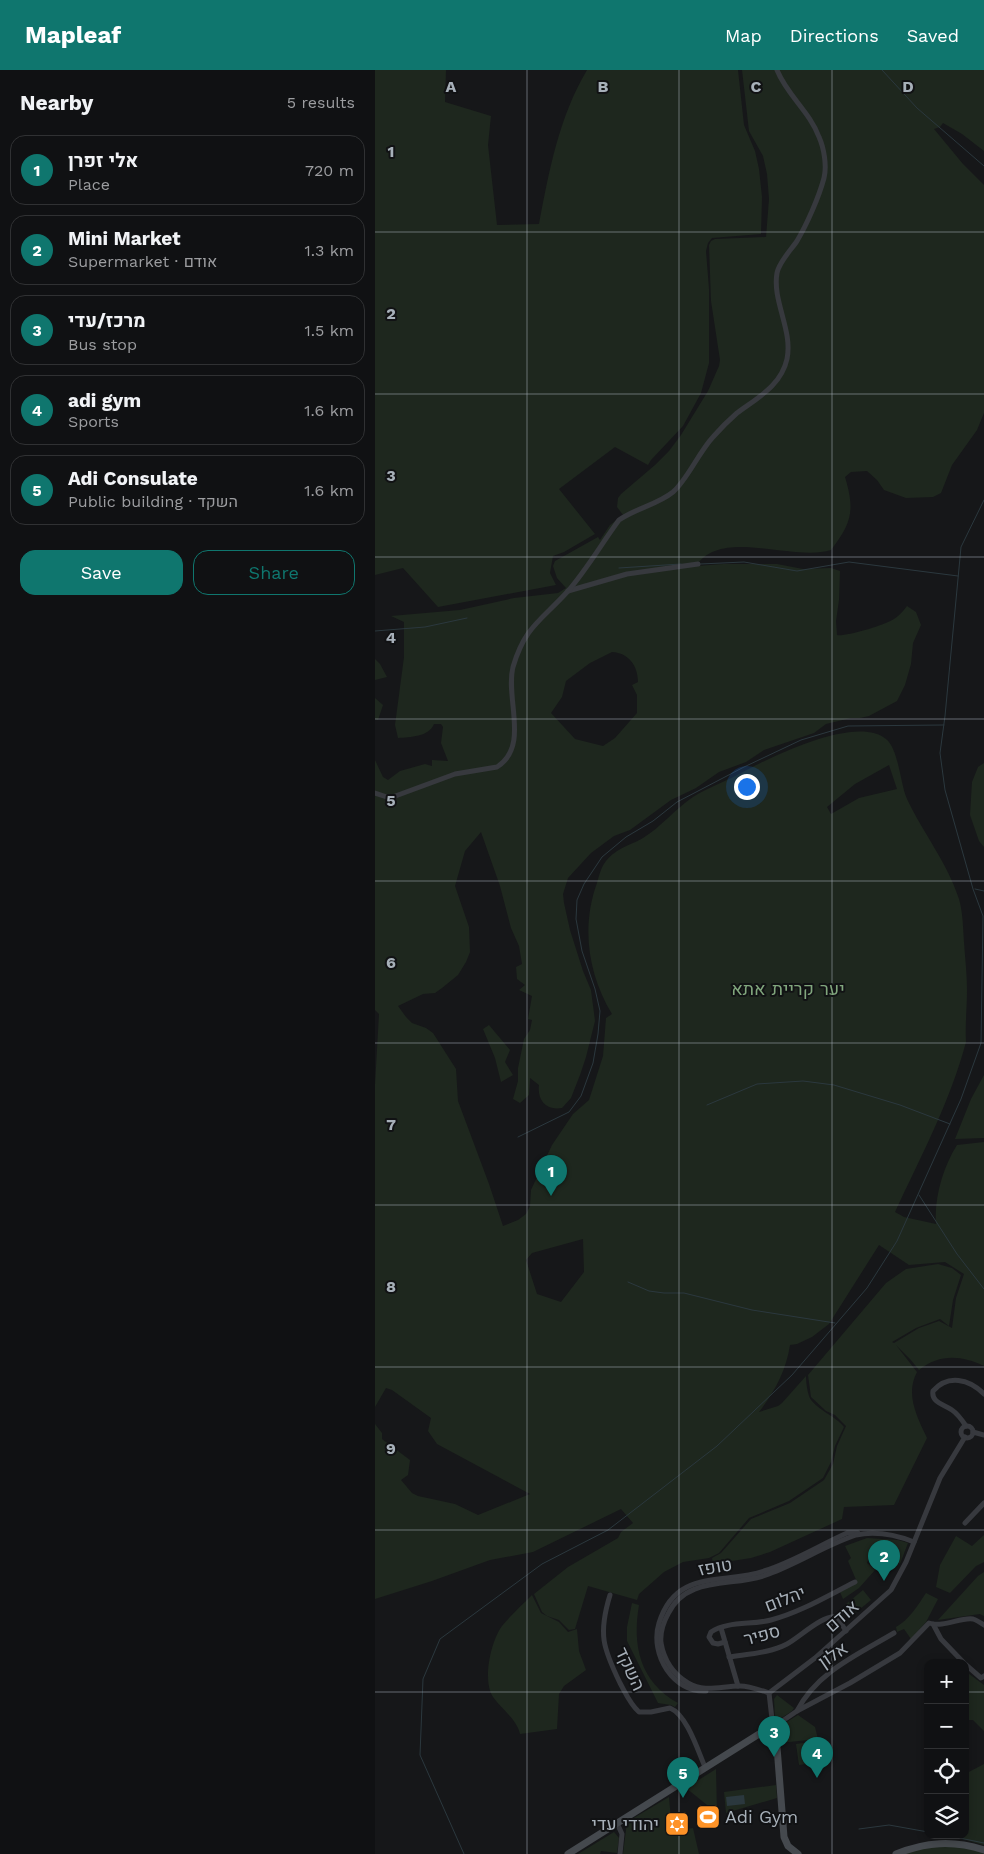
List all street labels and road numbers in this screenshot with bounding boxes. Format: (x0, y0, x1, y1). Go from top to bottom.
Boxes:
street label: טופז (696, 1553, 734, 1580)
street label: יהלום (761, 1581, 808, 1616)
street label: אודם (821, 1595, 863, 1636)
street label: ספיר (741, 1620, 782, 1649)
street label: אלון (814, 1637, 852, 1672)
street label: השקד (611, 1644, 650, 1694)

